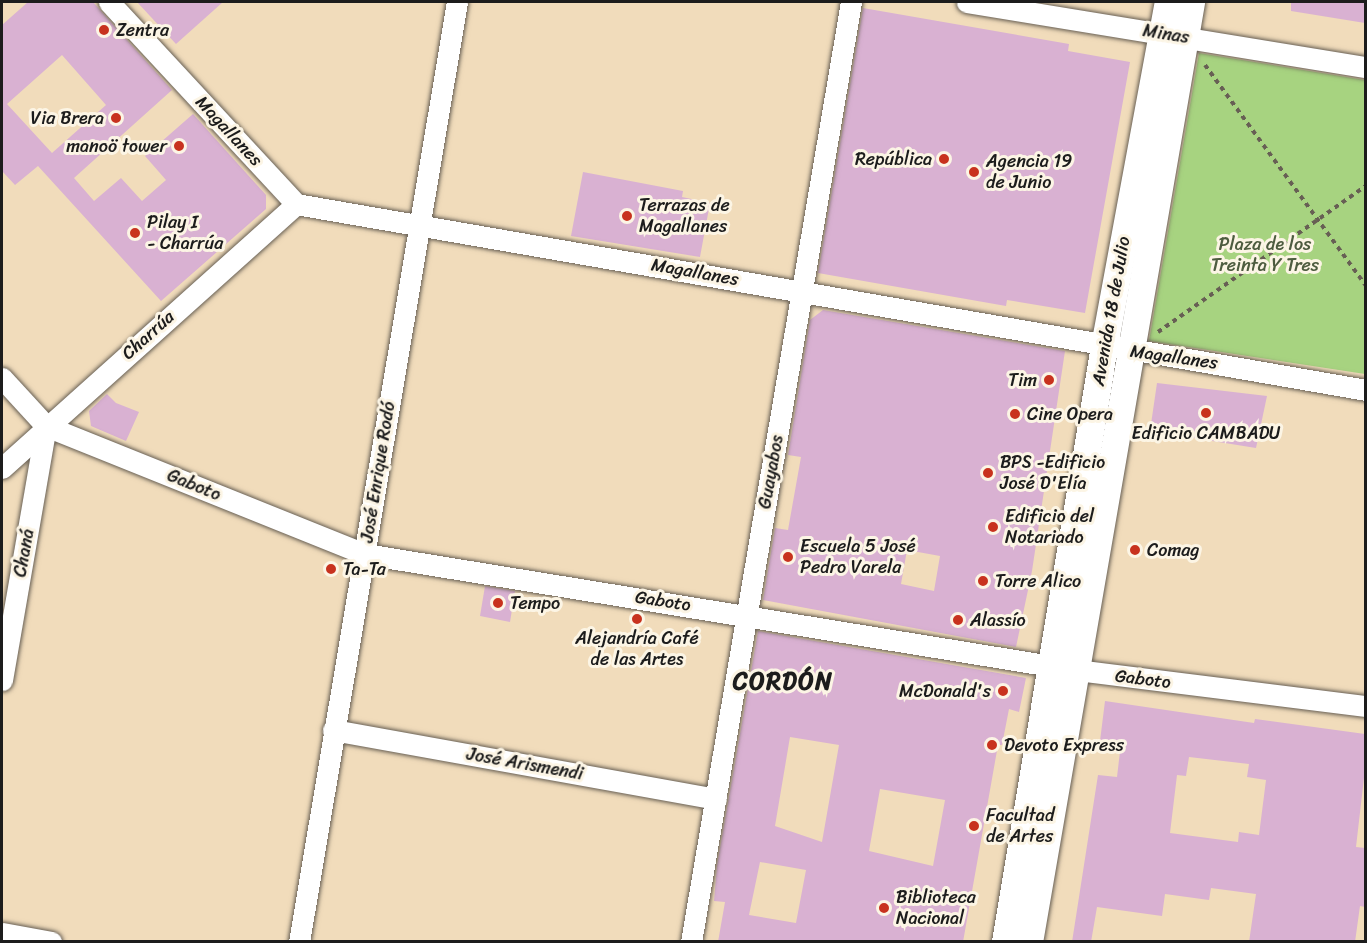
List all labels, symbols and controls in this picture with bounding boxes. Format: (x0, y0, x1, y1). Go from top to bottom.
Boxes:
place label: Zentra (116, 19, 169, 41)
street label: Minas (1141, 20, 1191, 48)
marker: Zentra (97, 23, 111, 37)
street label: Magallanes (191, 91, 267, 171)
place label: Via Brera (30, 107, 104, 129)
marker: Via Brera (109, 111, 123, 125)
place label: manoö tower (65, 135, 167, 157)
marker: manoö tower (172, 139, 186, 153)
place label: República (855, 148, 932, 170)
place label: Agencia 19 de Junio (986, 151, 1072, 194)
marker: República (937, 152, 951, 166)
marker: Agencia 19 de Junio (967, 165, 981, 179)
place label: Terrazas de Magallanes (639, 195, 730, 238)
marker: Terrazas de Magallanes (620, 209, 634, 223)
place label: Pilay I - Charrúa (147, 212, 223, 254)
marker: Pilay I - Charrúa (128, 226, 142, 240)
park label: Plaza de los Treinta Y Tres (1211, 234, 1319, 276)
street label: Avenida 18 de Julio (1087, 235, 1135, 387)
street label: Magallanes (650, 254, 740, 290)
street label: Charrúa (117, 306, 179, 364)
street label: Magallanes (1129, 340, 1219, 374)
place label: Tim (1008, 369, 1037, 391)
marker: Tim (1042, 373, 1056, 387)
street label: José Enrique Rodó (356, 400, 400, 544)
place label: Cine Opera (1027, 403, 1114, 425)
marker: Edificio CAMBADU (1199, 406, 1213, 420)
marker: Cine Opera (1008, 407, 1022, 421)
place label: Edificio CAMBADU (1131, 422, 1281, 444)
street label: Guayabos (754, 433, 788, 511)
place label: BPS -Edificio José D'Elía (1000, 452, 1105, 494)
street label: Gaboto (164, 464, 224, 506)
marker: BPS -Edificio José D'Elía (981, 466, 995, 480)
place label: Edificio del Notariado (1005, 506, 1094, 548)
marker: Edificio del Notariado (986, 520, 1000, 534)
street label: Chaná (9, 527, 39, 579)
place label: Escuela 5 José Pedro Varela (800, 536, 916, 578)
place label: Comag (1147, 539, 1199, 561)
marker: Comag (1128, 543, 1142, 557)
marker: Escuela 5 José Pedro Varela (781, 550, 795, 564)
place label: Ta-Ta (343, 558, 386, 580)
marker: Ta-Ta (324, 562, 338, 576)
place label: Torre Alico (995, 570, 1081, 592)
marker: Torre Alico (976, 574, 990, 588)
street label: Gaboto (634, 586, 692, 616)
place label: Tempo (510, 592, 560, 614)
marker: Tempo (491, 596, 505, 610)
place label: Alassío (970, 609, 1026, 631)
marker: Alejandría Café de las Artes (630, 612, 644, 626)
marker: Alassío (951, 613, 965, 627)
place label: Alejandría Café de las Artes (575, 628, 699, 670)
street label: Gaboto (1114, 665, 1172, 693)
district label: CORDÓN (733, 668, 833, 696)
place label: McDonald's (899, 680, 991, 702)
marker: McDonald's (996, 684, 1010, 698)
place label: Devoto Express (1004, 734, 1125, 756)
marker: Devoto Express (985, 738, 999, 752)
street label: José Arismendi (464, 743, 586, 785)
place label: Facultad de Artes (986, 805, 1054, 848)
marker: Facultad de Artes (967, 819, 981, 833)
place label: Biblioteca Nacional (896, 887, 976, 930)
marker: Biblioteca Nacional (877, 901, 891, 915)

